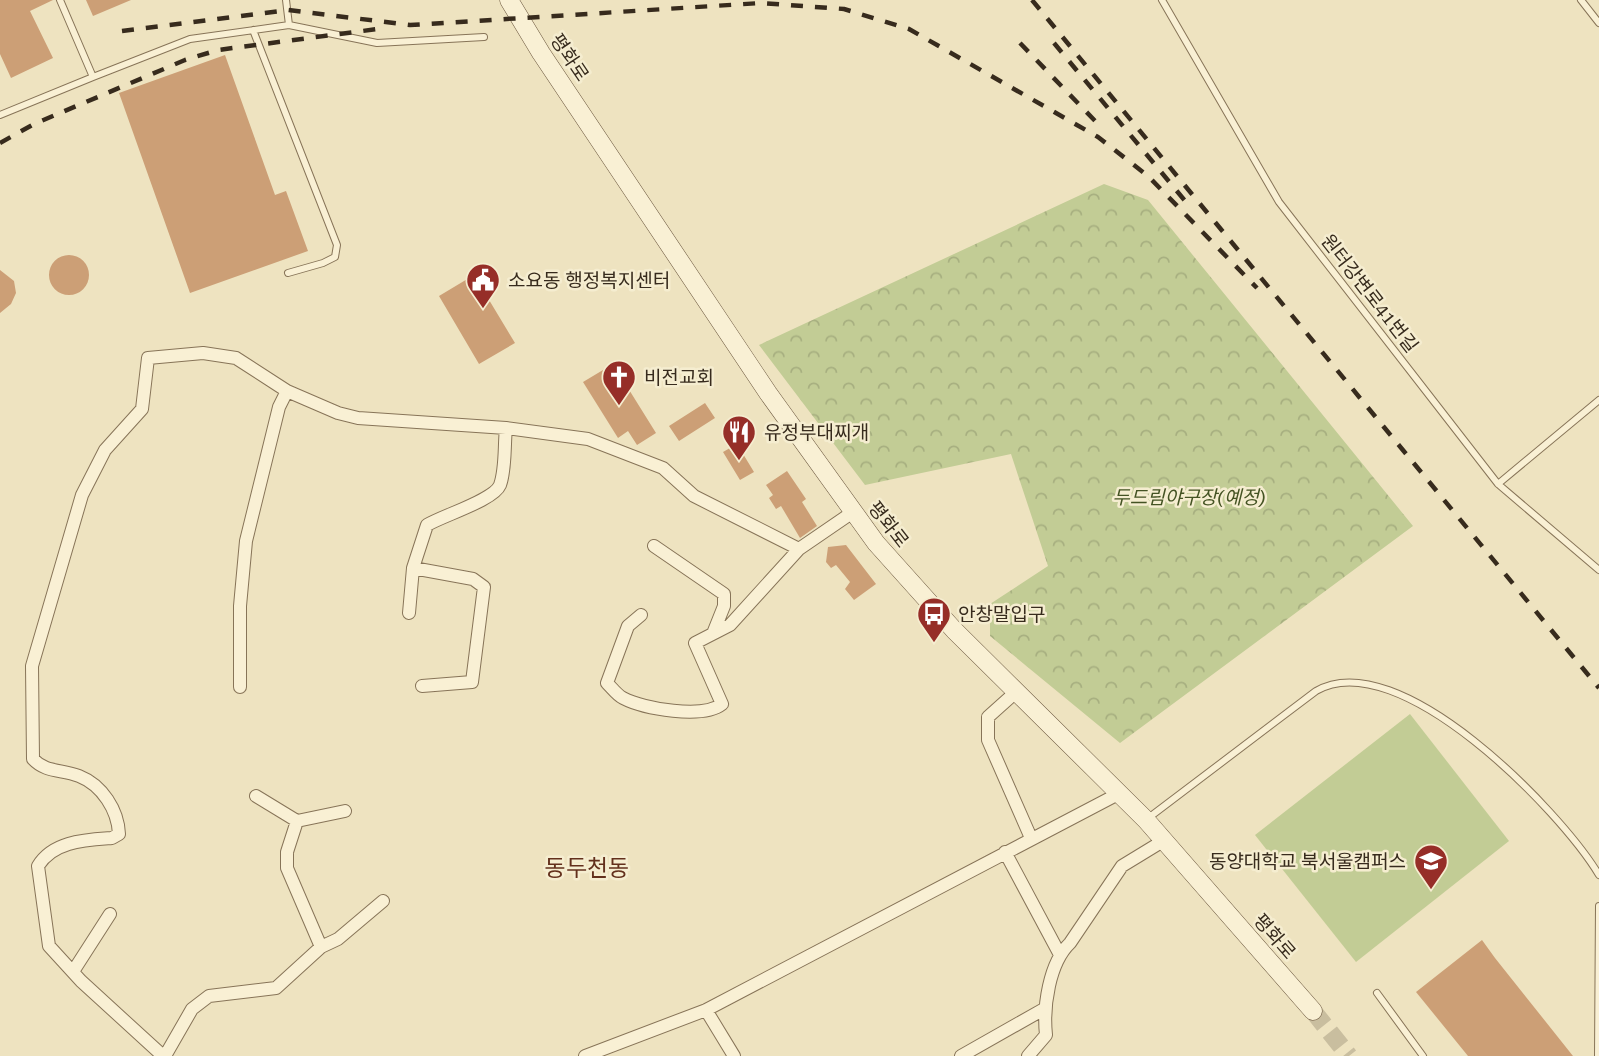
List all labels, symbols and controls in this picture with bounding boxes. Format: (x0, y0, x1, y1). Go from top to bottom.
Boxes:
street label: 평화로 (545, 29, 594, 85)
street label: 원터강변로41번길 (1316, 230, 1423, 357)
public building icon: 소요동 행정복지센터 (464, 261, 502, 310)
place label: 소요동 행정복지센터 (508, 269, 670, 292)
church icon: 비전교회 (600, 358, 638, 407)
place label: 비전교회 (644, 366, 714, 389)
restaurant icon: 유정부대찌개 (720, 413, 758, 462)
place label: 유정부대찌개 (764, 421, 869, 444)
park label: 두드림야구장(예정) (1112, 486, 1266, 509)
street label: 평화로 (863, 497, 914, 552)
bus stop icon: 안창말입구 (915, 595, 953, 644)
place label: 안창말입구 (958, 603, 1045, 626)
school or university icon: 동양대학교 북서울캠퍼스 (1412, 842, 1450, 891)
place label: 동양대학교 북서울캠퍼스 (1209, 850, 1406, 873)
district label: 동두천동 (545, 855, 629, 882)
street label: 평화로 (1249, 909, 1301, 964)

